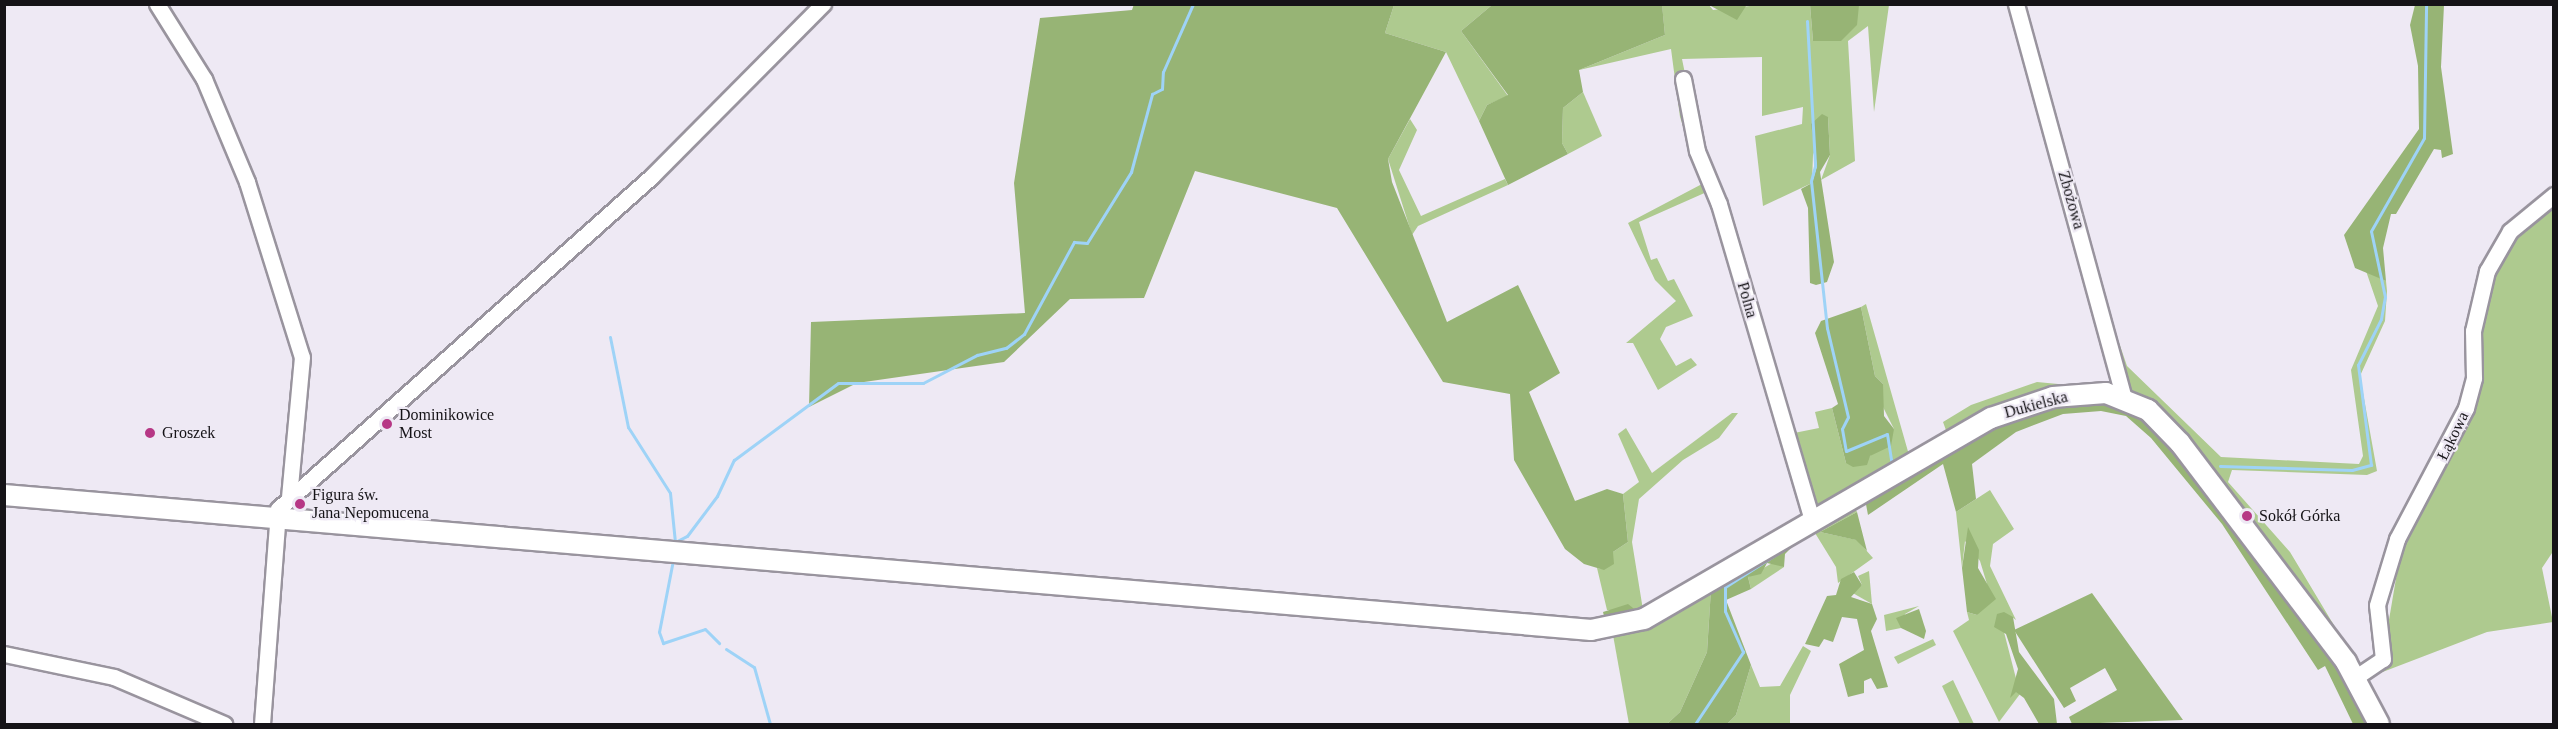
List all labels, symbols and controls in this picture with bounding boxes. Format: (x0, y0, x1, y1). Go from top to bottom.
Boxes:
street label: Zbożowa (2054, 169, 2088, 231)
street label: Polna (1733, 280, 1761, 320)
street label: Dukielska (2002, 387, 2070, 423)
place label: Dominikowice Most (399, 405, 494, 443)
street label: Łąkowa (2433, 409, 2473, 463)
marker: Dominikowice Most (380, 417, 394, 431)
place label: Groszek (162, 423, 215, 443)
marker: Groszek (143, 426, 157, 440)
place label: Figura św. Jana Nepomucena (312, 485, 429, 523)
marker: Figura św. Jana Nepomucena (293, 497, 307, 511)
place label: Sokół Górka (2259, 506, 2340, 526)
marker: Sokół Górka (2240, 509, 2254, 523)

